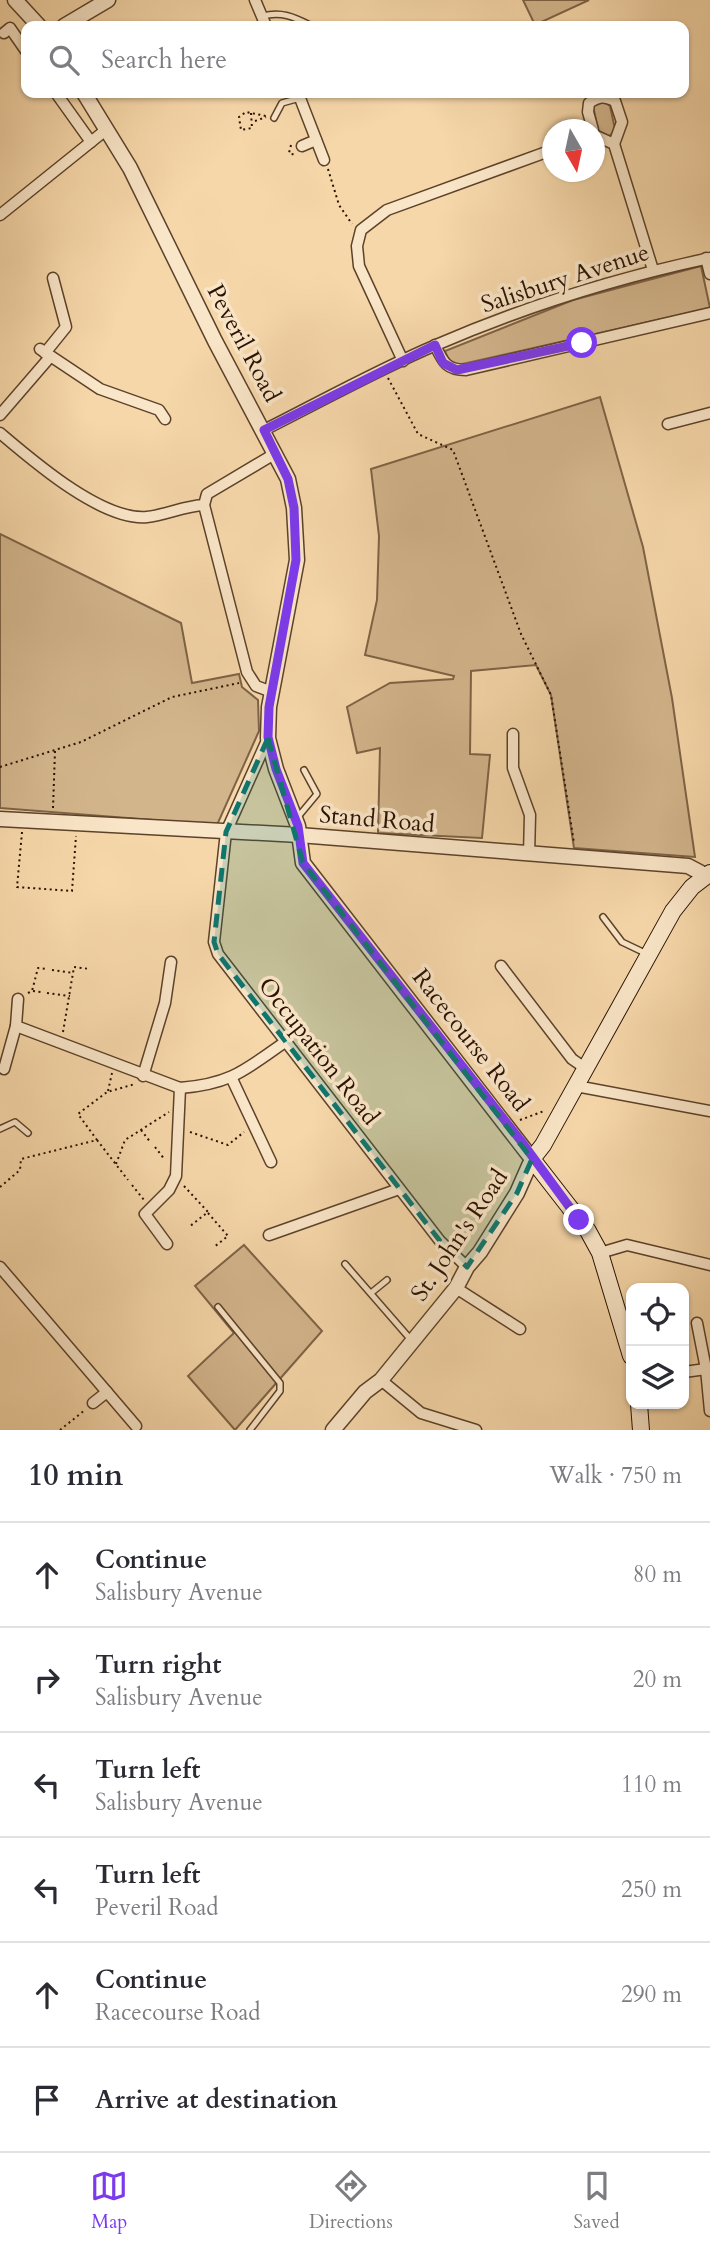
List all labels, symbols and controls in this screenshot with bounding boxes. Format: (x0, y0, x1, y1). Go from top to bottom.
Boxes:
search box (21, 21, 689, 98)
icon: search (45, 41, 83, 79)
text: Search here (101, 42, 227, 77)
north arrow (542, 119, 605, 182)
street label: Salisbury Avenue (477, 236, 653, 321)
street label: Peveril Road (199, 279, 288, 408)
route start (566, 327, 597, 358)
street label: Stand Road (318, 798, 436, 841)
street label: Racecourse Road (404, 962, 537, 1119)
street label: Occupation Road (250, 971, 387, 1132)
street label: St. John's Road (403, 1163, 516, 1308)
route end (563, 1204, 594, 1235)
map controls (626, 1283, 689, 1409)
button: locate (626, 1283, 689, 1346)
button: layers (626, 1346, 689, 1409)
text: 10 min (28, 1455, 123, 1496)
text: Walk · 750 m (549, 1460, 682, 1491)
text: Continue (95, 1542, 207, 1577)
icon: ahead (28, 1556, 66, 1594)
text: 80 m (633, 1559, 682, 1590)
text: Salisbury Avenue (95, 1577, 263, 1608)
text: Turn right (95, 1647, 222, 1682)
icon: right (28, 1661, 66, 1699)
text: 20 m (633, 1664, 682, 1695)
text: Salisbury Avenue (95, 1682, 263, 1713)
text: Turn left (95, 1752, 200, 1787)
icon: left (28, 1766, 66, 1804)
text: 110 m (621, 1769, 682, 1800)
text: Salisbury Avenue (95, 1787, 263, 1818)
text: Turn left (95, 1857, 200, 1892)
icon: left (28, 1871, 66, 1909)
text: 250 m (621, 1874, 682, 1905)
text: Peveril Road (95, 1892, 219, 1923)
text: Continue (95, 1962, 207, 1997)
icon: ahead (28, 1976, 66, 2014)
text: 290 m (621, 1979, 682, 2010)
text: Racecourse Road (95, 1997, 261, 2028)
icon: arrive (28, 2081, 66, 2119)
text: Arrive at destination (95, 2082, 338, 2117)
tab: Map (90, 2167, 128, 2235)
tab: Directions (309, 2167, 393, 2235)
tab: Saved (574, 2167, 620, 2235)

